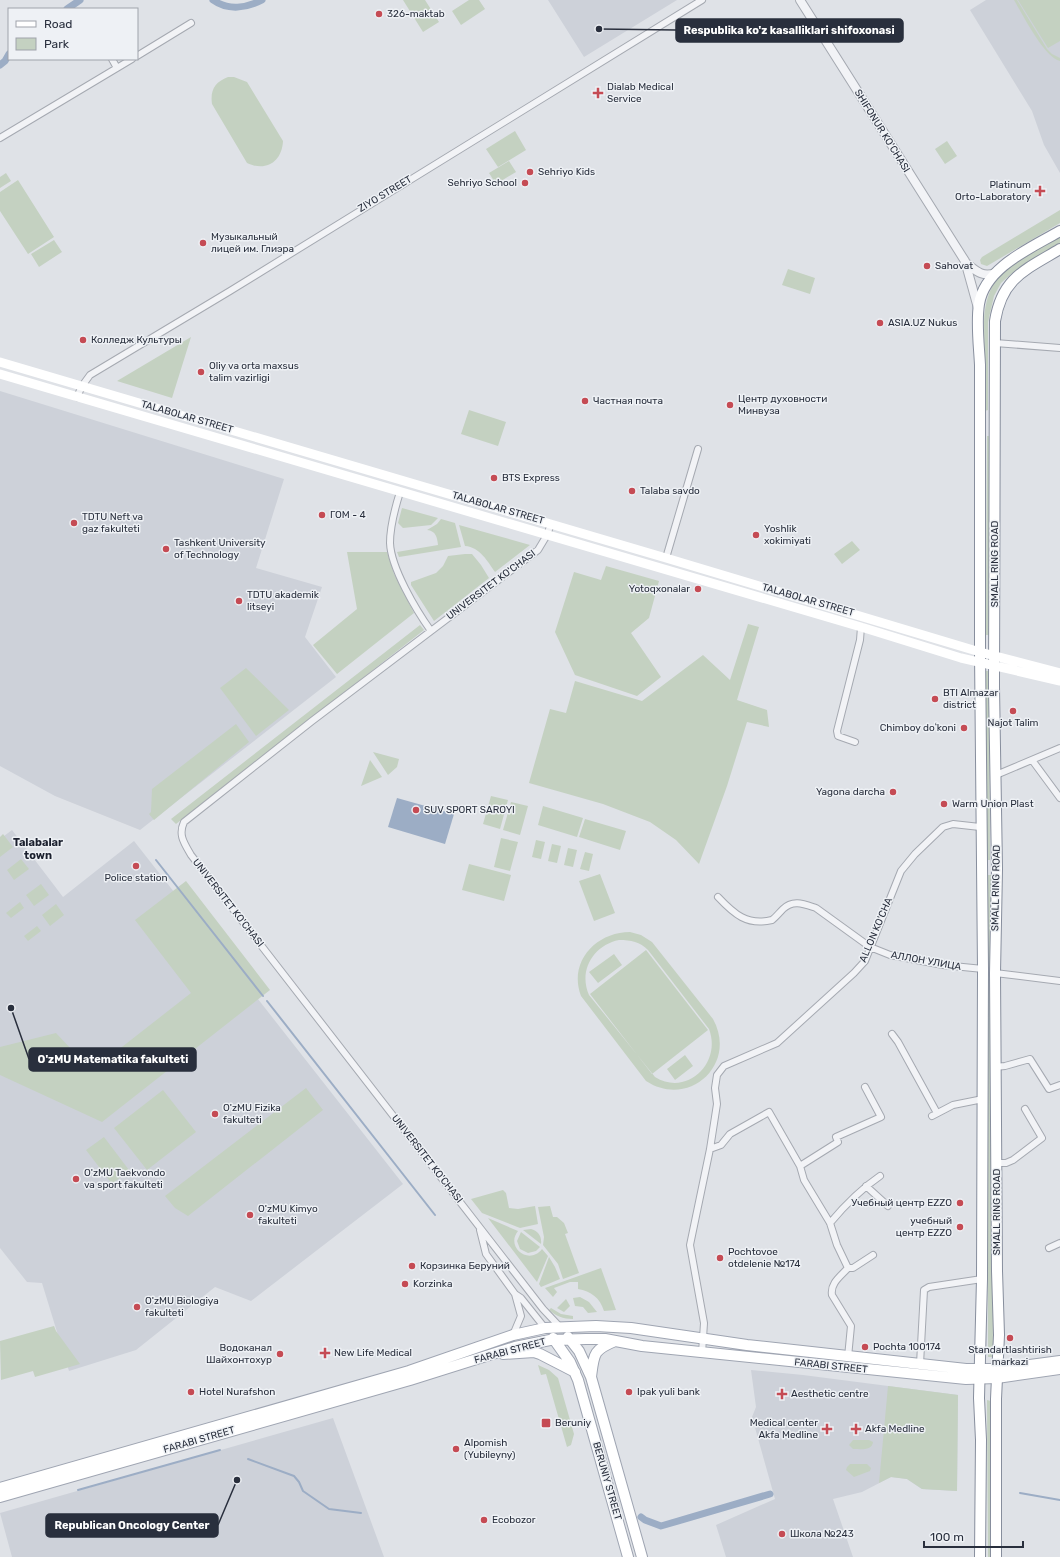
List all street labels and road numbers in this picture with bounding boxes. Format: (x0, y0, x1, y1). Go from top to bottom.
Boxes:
street label: SHIFONUR KO'CHASI (852, 87, 912, 175)
street label: ZIYO STREET (356, 173, 414, 215)
street label: TALABOLAR STREET (140, 398, 235, 436)
street label: TALABOLAR STREET (451, 489, 546, 527)
street label: SMALL RING ROAD (989, 521, 1001, 607)
street label: UNIVERSITET KO'CHASI (444, 548, 538, 622)
street label: TALABOLAR STREET (761, 581, 856, 619)
street label: SMALL RING ROAD (989, 845, 1003, 931)
street label: UNIVERSITET KO'CHASI (190, 857, 266, 949)
street label: ALLON KO'CHA (857, 896, 895, 964)
street label: АЛЛОН УЛИЦА (890, 949, 962, 973)
street label: UNIVERSITET KO'CHASI (389, 1113, 465, 1205)
street label: SMALL RING ROAD (991, 1169, 1003, 1255)
street label: FARABI STREET (473, 1336, 547, 1366)
street label: FARABI STREET (794, 1356, 868, 1376)
street label: FARABI STREET (162, 1424, 236, 1456)
street label: BERUNIY STREET (590, 1440, 624, 1522)

